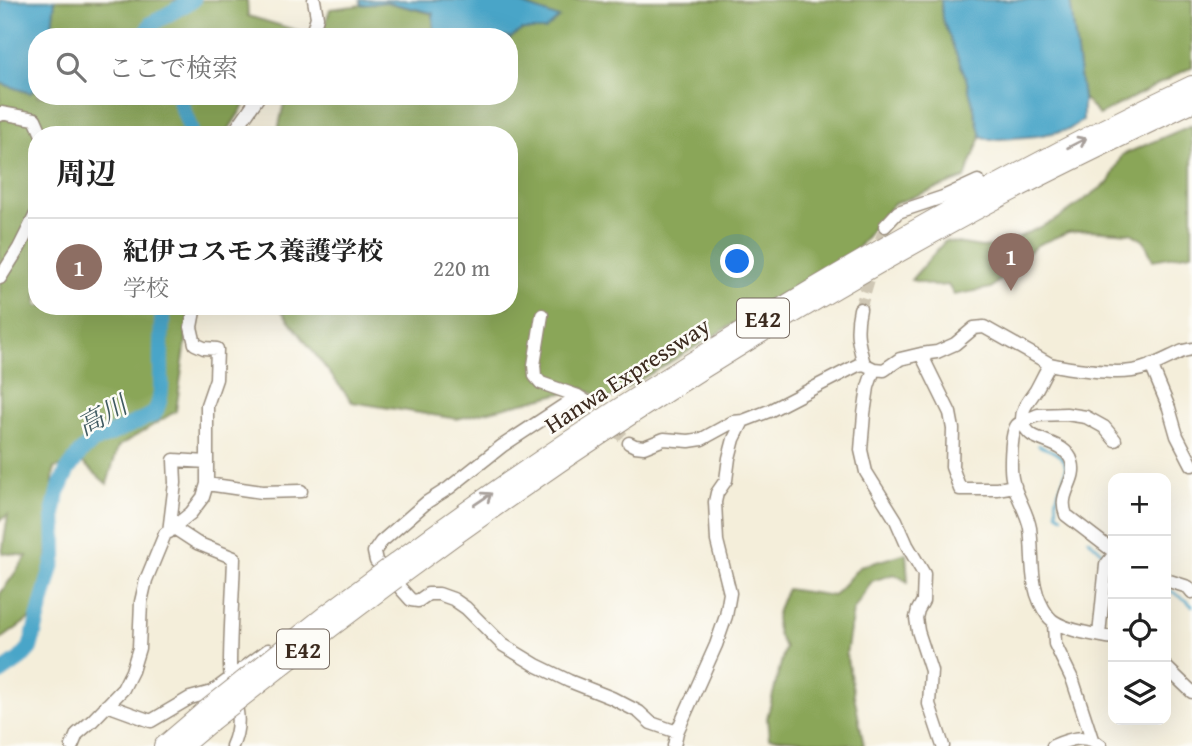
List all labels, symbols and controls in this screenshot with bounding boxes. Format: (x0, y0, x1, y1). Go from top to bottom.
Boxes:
search box (28, 28, 518, 105)
icon: search (52, 48, 90, 86)
text: ここで検索 (108, 48, 238, 87)
one-way arrow (1066, 135, 1087, 149)
text: 周辺 (56, 151, 116, 195)
text: 紀伊コスモス養護学校 (123, 231, 383, 270)
pin: 1 (988, 233, 1034, 291)
your location (720, 244, 754, 278)
text: 1 (73, 251, 85, 284)
text: 220 m (433, 251, 490, 284)
text: 学校 (123, 271, 169, 304)
road number: E42 (737, 298, 789, 338)
street label: Hanwa Expressway (537, 308, 717, 442)
water label: 高川 (70, 384, 137, 445)
map controls (1108, 473, 1171, 725)
button: + (1108, 473, 1171, 536)
one-way arrow (473, 492, 492, 506)
button: − (1108, 536, 1171, 599)
button: locate (1108, 599, 1171, 662)
road number: E42 (277, 629, 329, 668)
button: layers (1108, 662, 1171, 725)

